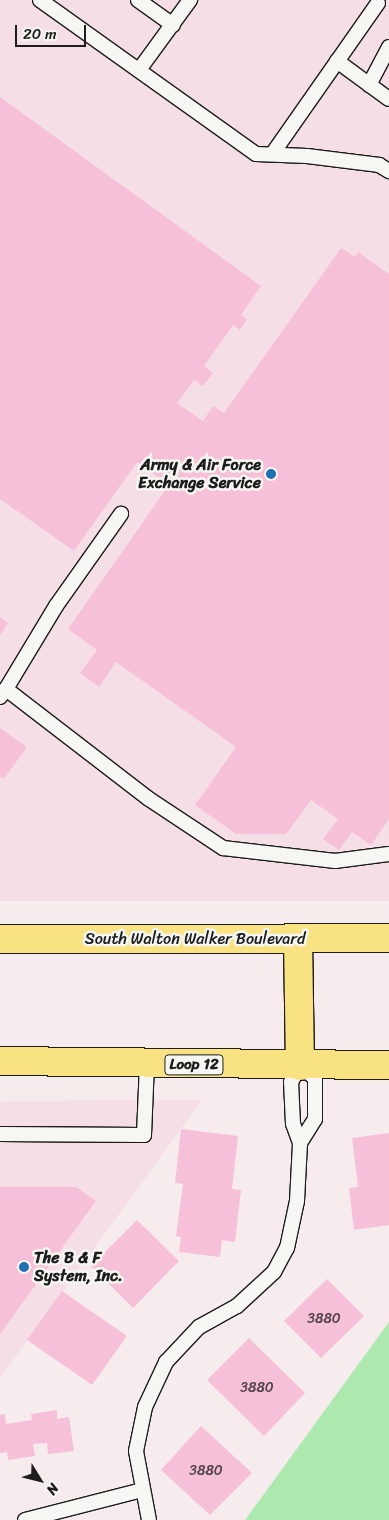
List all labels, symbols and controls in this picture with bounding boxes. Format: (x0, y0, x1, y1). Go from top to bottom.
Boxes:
scale bar (18, 15, 89, 47)
text: 20 m (23, 21, 57, 47)
place label: Army & Air Force Exchange Service (138, 455, 261, 493)
marker: Army & Air Force Exchange Service (265, 468, 277, 480)
street label: South Walton Walker Boulevard (84, 929, 306, 949)
road number: Loop 12 (164, 1052, 224, 1078)
place label: The B & F System, Inc. (34, 1248, 123, 1286)
marker: The B & F System, Inc. (18, 1261, 30, 1273)
house number: 3880 (307, 1311, 341, 1327)
house number: 3880 (240, 1380, 274, 1396)
north arrow (15, 1455, 65, 1505)
house number: 3880 (189, 1463, 223, 1479)
text: N (40, 1478, 66, 1500)

